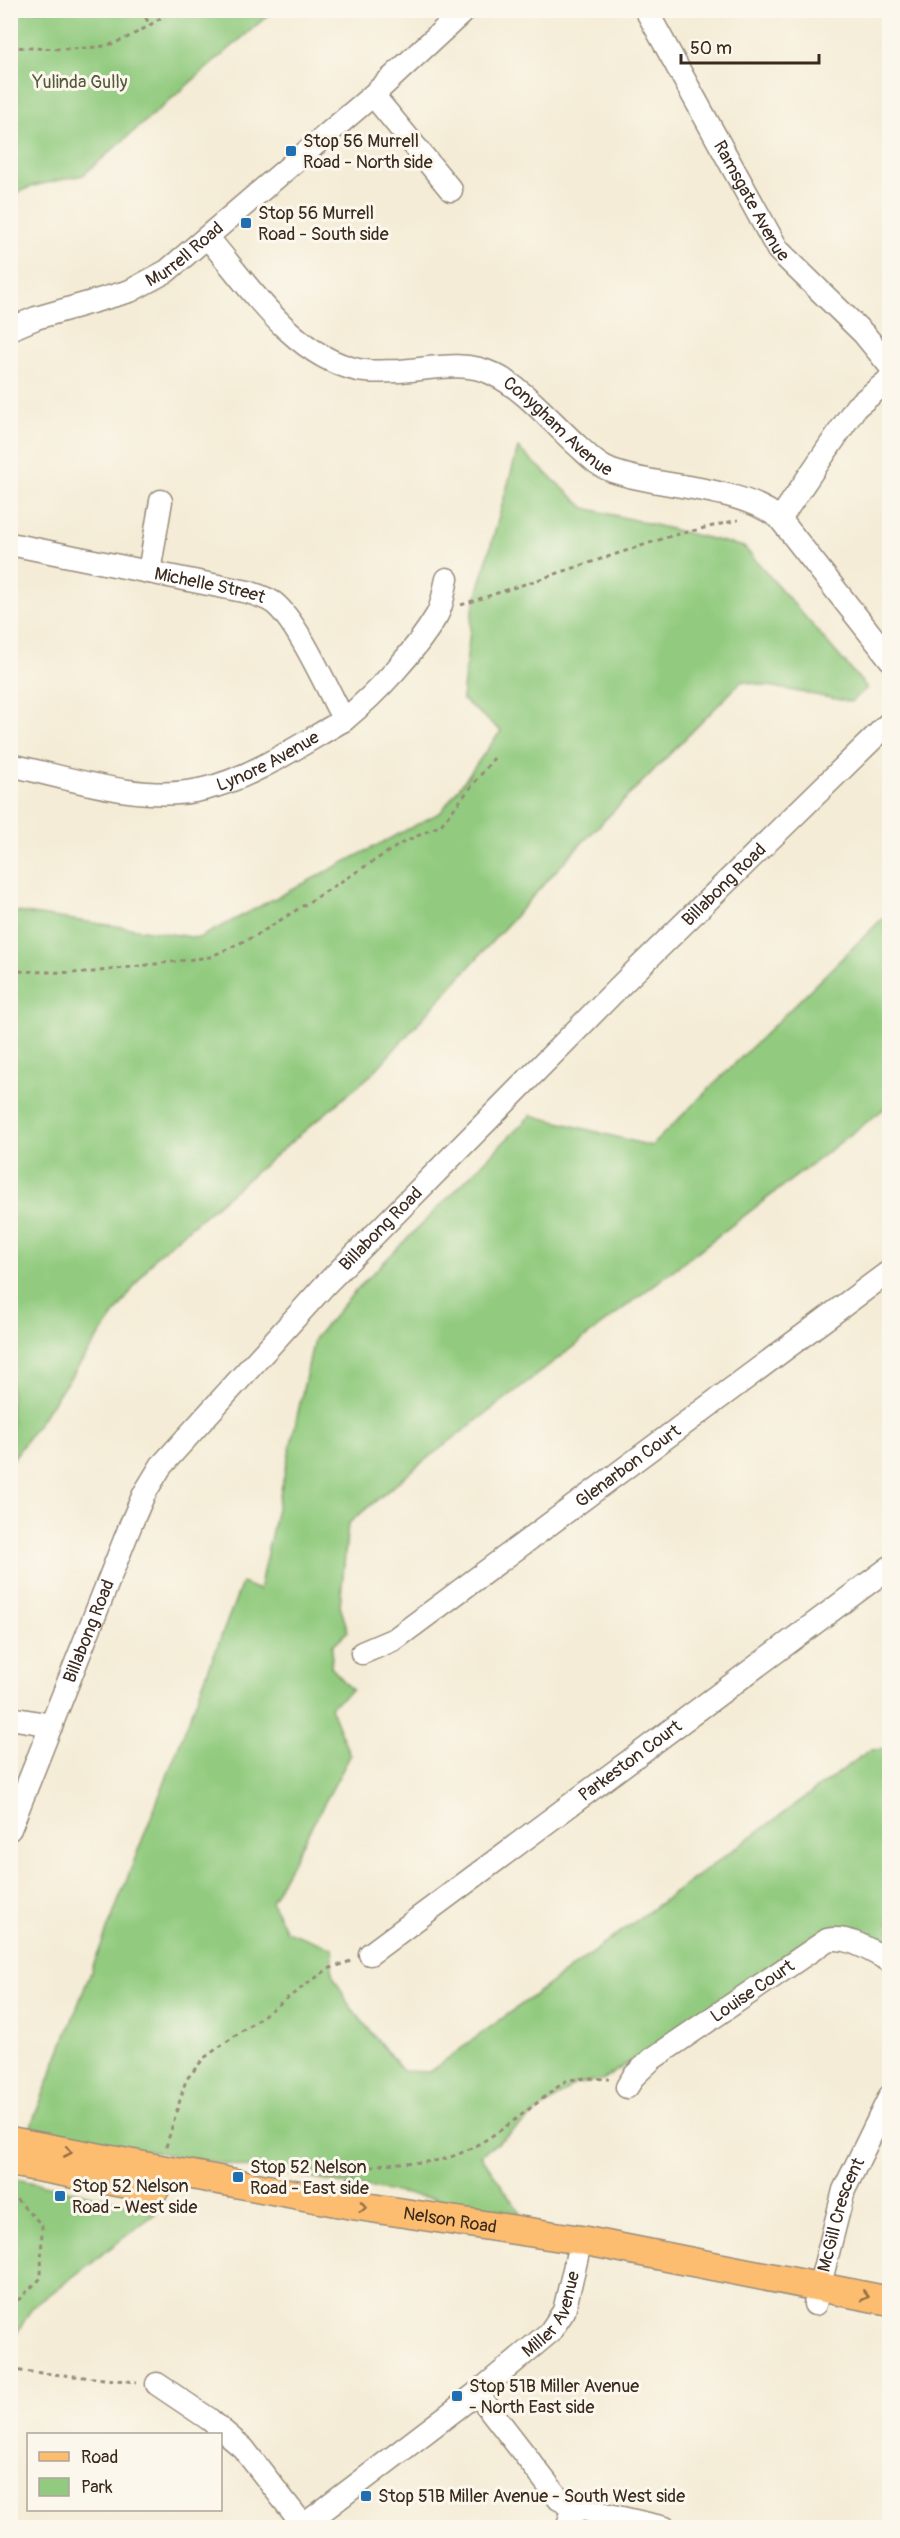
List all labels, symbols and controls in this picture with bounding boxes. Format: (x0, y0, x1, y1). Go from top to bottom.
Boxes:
scale bar (681, 27, 819, 65)
text: 50 m (690, 37, 732, 60)
park label: Yulinda Gully (32, 71, 128, 94)
place label: Stop 56 Murrell Road - North side (303, 130, 433, 174)
street label: Ramsgate Avenue (708, 137, 794, 267)
marker: Stop 56 Murrell Road - North side (284, 144, 298, 158)
place label: Stop 56 Murrell Road - South side (258, 202, 389, 246)
marker: Stop 56 Murrell Road - South side (239, 216, 253, 230)
street label: Murrell Road (142, 217, 228, 292)
street label: Conygham Avenue (499, 372, 616, 482)
street label: Michelle Street (152, 562, 269, 609)
street label: Lynore Avenue (214, 726, 324, 797)
street label: Billabong Road (677, 838, 771, 931)
street label: Billabong Road (334, 1182, 427, 1276)
street label: Glenarbon Court (571, 1419, 686, 1513)
street label: Billabong Road (58, 1576, 120, 1686)
street label: Parkeston Court (574, 1715, 687, 1807)
street label: Louise Court (706, 1954, 799, 2028)
one-way arrow (63, 2145, 73, 2158)
street label: McGill Crescent (813, 2153, 870, 2274)
place label: Stop 52 Nelson Road - East side (250, 2156, 369, 2200)
marker: Stop 52 Nelson Road - East side (231, 2170, 245, 2184)
place label: Stop 52 Nelson Road - West side (72, 2175, 197, 2219)
marker: Stop 52 Nelson Road - West side (53, 2189, 67, 2203)
one-way arrow (358, 2200, 368, 2212)
street label: Nelson Road (401, 2202, 498, 2239)
street label: Miller Avenue (517, 2269, 585, 2363)
one-way arrow (860, 2289, 870, 2302)
place label: Stop 51B Miller Avenue - North East side (469, 2375, 639, 2419)
marker: Stop 51B Miller Avenue - North East side (450, 2389, 464, 2403)
legend (27, 2433, 222, 2511)
text: Road (81, 2446, 118, 2469)
text: Park (81, 2476, 113, 2499)
place label: Stop 51B Miller Avenue - South West side (378, 2485, 685, 2508)
marker: Stop 51B Miller Avenue - South West side (359, 2489, 373, 2503)

